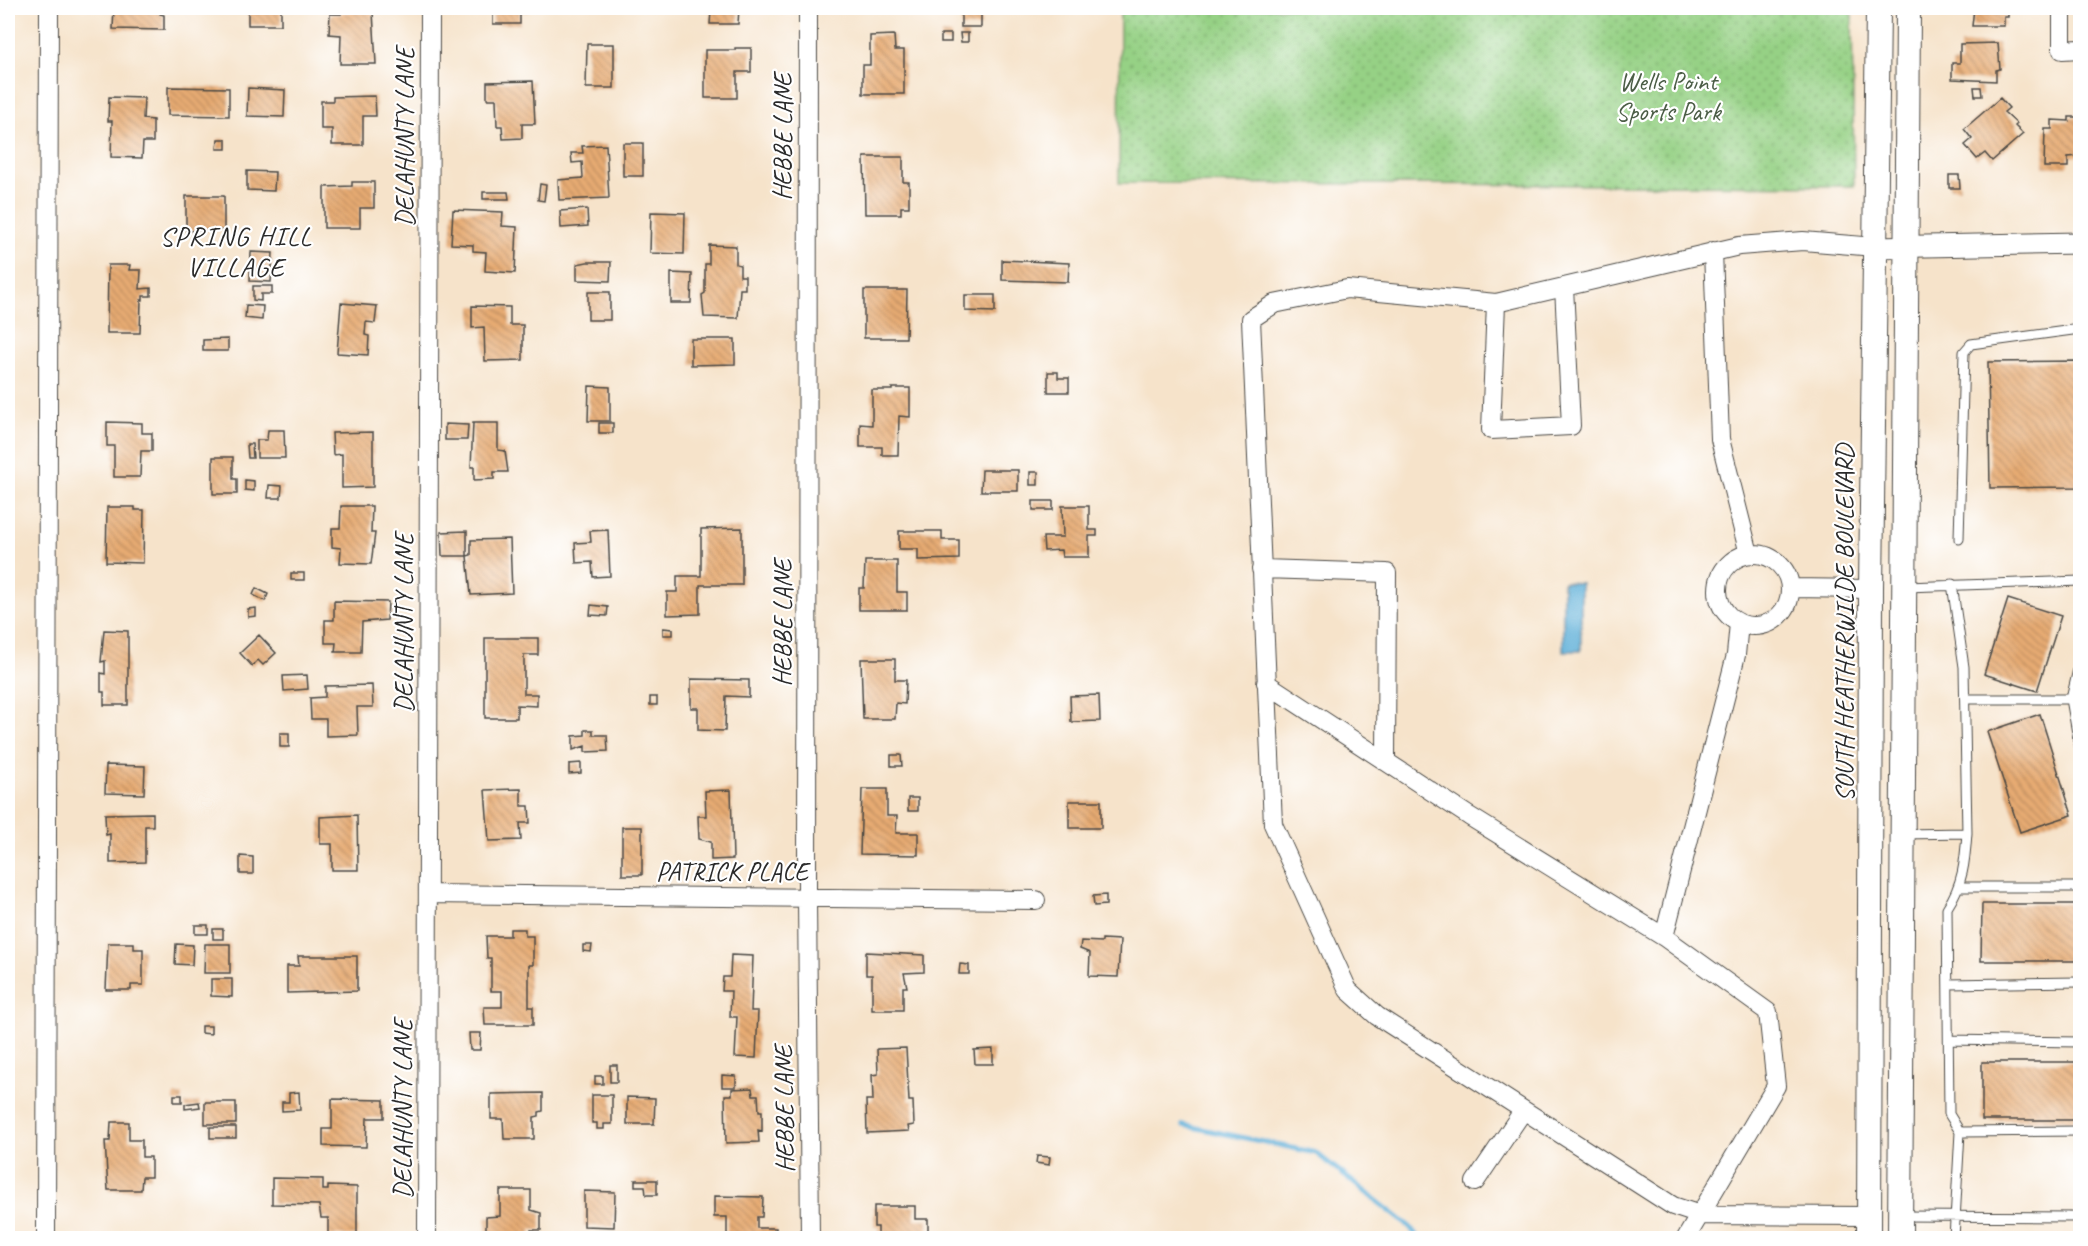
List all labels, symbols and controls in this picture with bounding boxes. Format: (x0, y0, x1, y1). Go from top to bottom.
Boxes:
street label: DELAHUNTY LANE (388, 44, 421, 227)
park label: Wells Point Sports Park (1616, 65, 1723, 128)
street label: HEBBE LANE (766, 70, 799, 201)
district label: SPRING HILL VILLAGE (160, 219, 312, 284)
street label: SOUTH HEATHERWILDE BOULEVARD (1828, 441, 1861, 802)
street label: DELAHUNTY LANE (387, 530, 420, 713)
street label: HEBBE LANE (766, 556, 799, 687)
street label: PATRICK PLACE (656, 855, 811, 888)
street label: DELAHUNTY LANE (386, 1016, 419, 1199)
street label: HEBBE LANE (766, 1042, 802, 1173)

